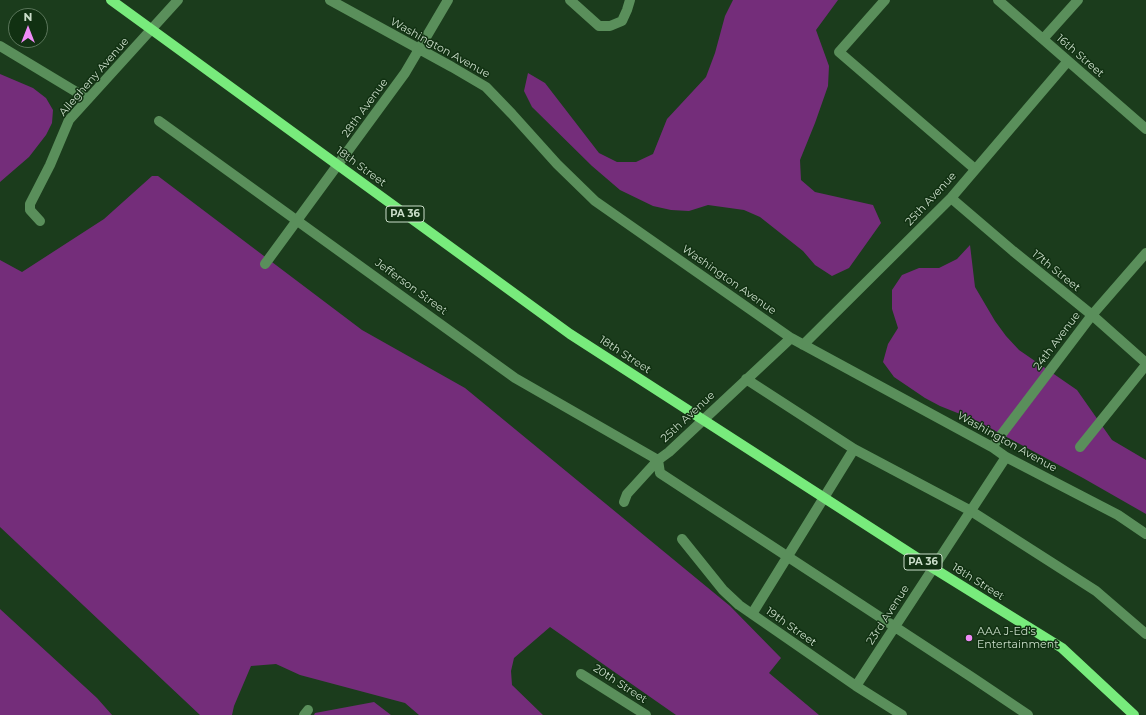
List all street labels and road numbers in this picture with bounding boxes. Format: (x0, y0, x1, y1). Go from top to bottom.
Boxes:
street label: Washington Avenue (388, 15, 492, 81)
street label: 16th Street (1054, 32, 1106, 80)
street label: Allegheny Avenue (56, 35, 132, 119)
street label: 28th Avenue (339, 76, 391, 140)
street label: 18th Street (333, 144, 389, 190)
street label: 25th Avenue (903, 169, 959, 229)
road number: PA 36 (386, 206, 424, 222)
street label: Washington Avenue (679, 243, 779, 317)
street label: 17th Street (1029, 248, 1083, 294)
street label: Jefferson Street (372, 256, 450, 318)
street label: 24th Avenue (1031, 309, 1083, 373)
street label: 18th Street (597, 333, 653, 377)
street label: 25th Avenue (658, 389, 718, 445)
street label: Washington Avenue (955, 409, 1059, 475)
road number: PA 36 (904, 554, 942, 570)
street label: 18th Street (949, 561, 1007, 603)
street label: 23rd Avenue (864, 583, 912, 647)
street label: 19th Street (763, 605, 819, 649)
street label: 20th Street (591, 662, 649, 706)

